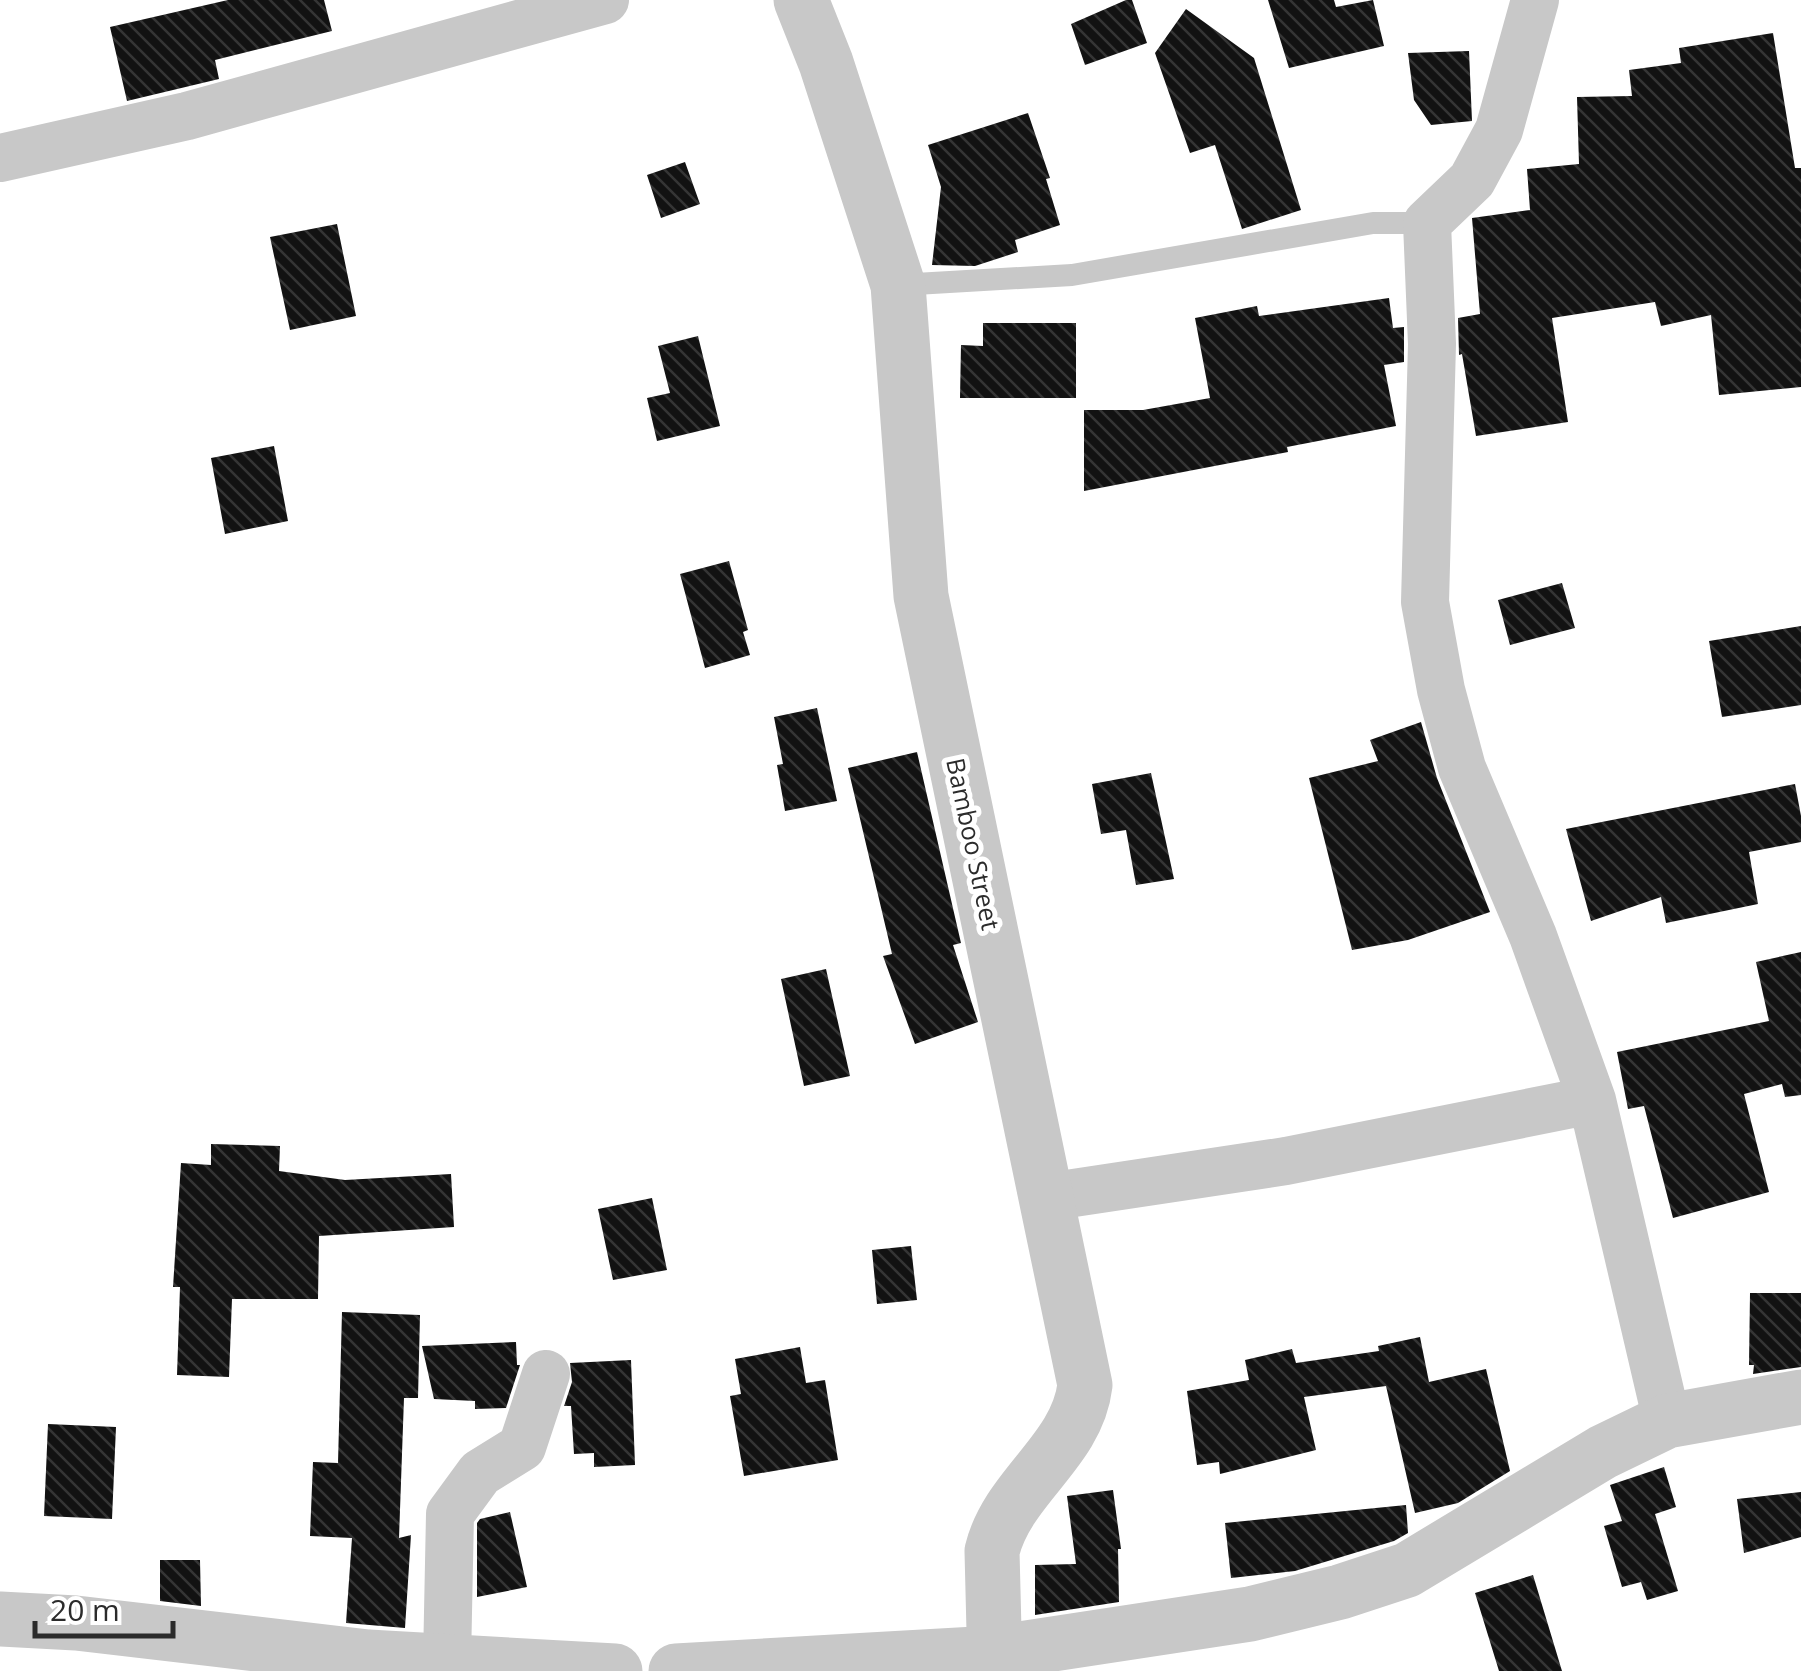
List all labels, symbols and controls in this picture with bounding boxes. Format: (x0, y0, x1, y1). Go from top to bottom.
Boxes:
street label: Bamboo Street (939, 755, 1009, 933)
scale bar (35, 1576, 172, 1638)
text: 20 m (50, 1589, 120, 1630)

